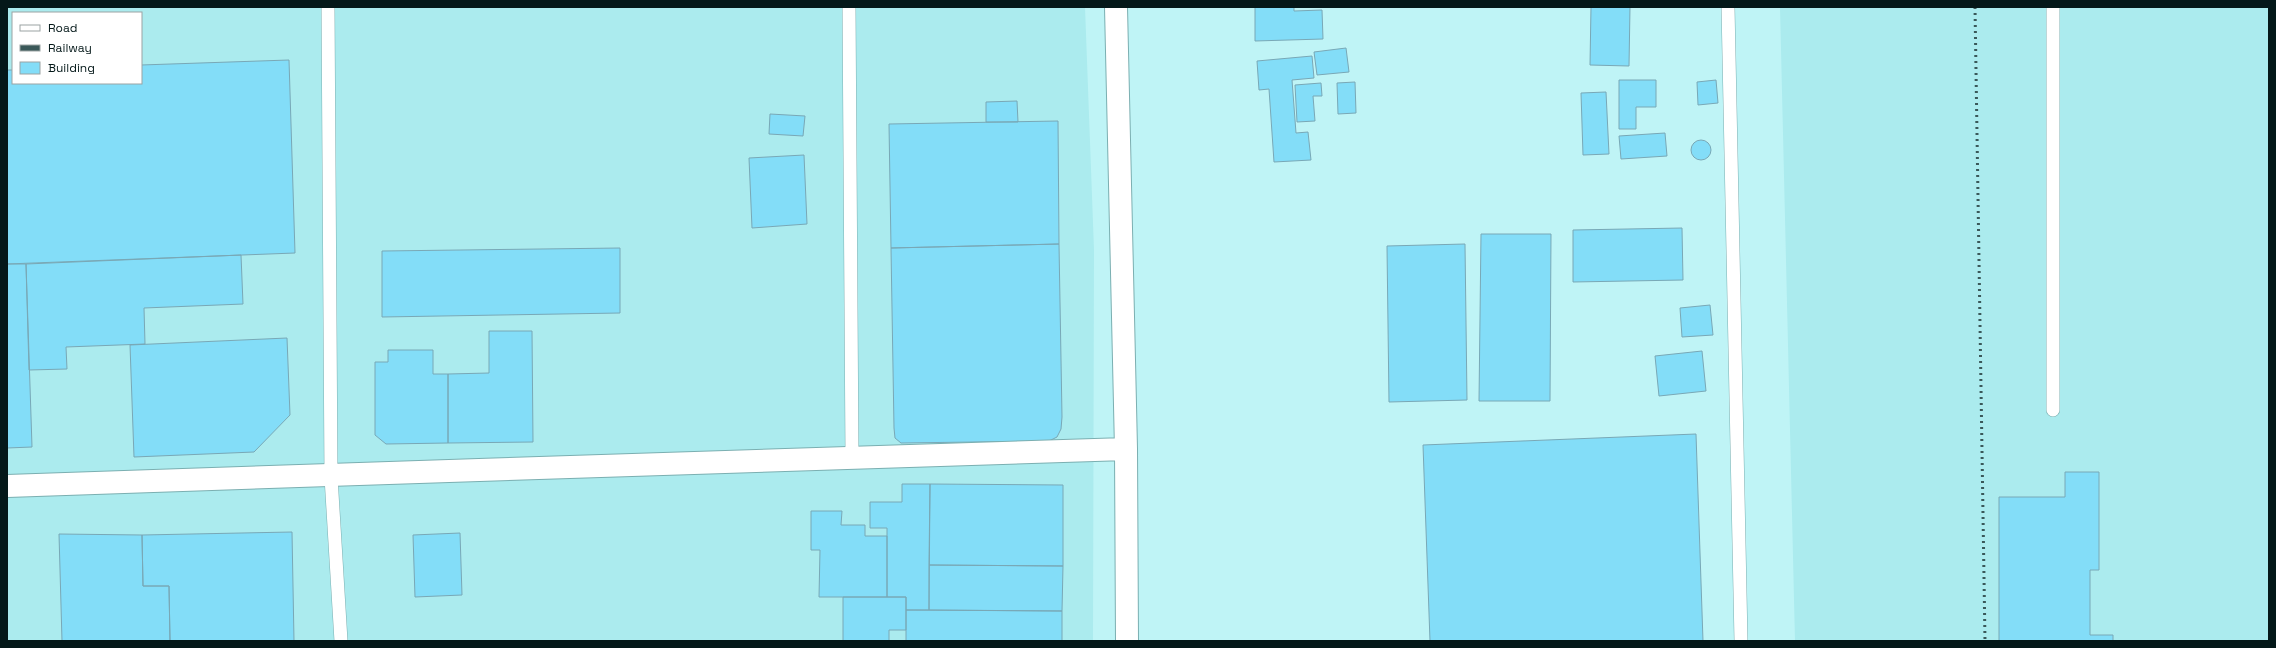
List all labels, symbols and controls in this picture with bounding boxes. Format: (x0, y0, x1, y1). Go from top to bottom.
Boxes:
legend (12, 12, 142, 84)
text: Road (48, 20, 77, 36)
text: Railway (48, 40, 92, 56)
text: Building (48, 60, 95, 76)

